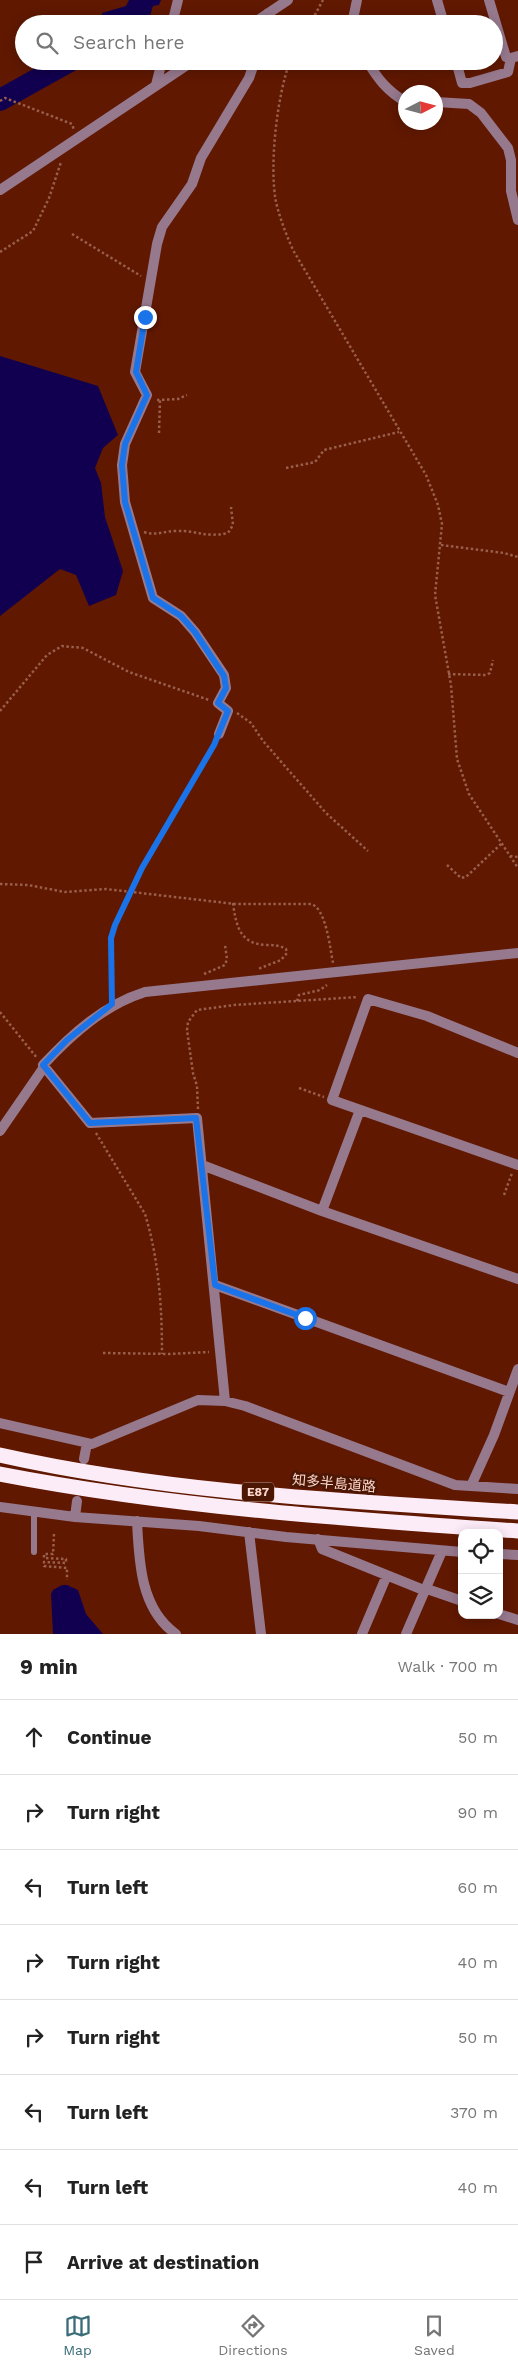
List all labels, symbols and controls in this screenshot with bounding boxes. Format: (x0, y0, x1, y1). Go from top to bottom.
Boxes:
search box (15, 15, 503, 70)
icon: search (33, 29, 61, 57)
text: Search here (73, 31, 184, 54)
north arrow (398, 85, 443, 130)
route end (134, 306, 157, 329)
route start (294, 1307, 317, 1330)
street label: 知多半島道路 (291, 1471, 377, 1495)
road number: E87 (242, 1482, 274, 1501)
map controls (458, 1529, 503, 1619)
button: locate (458, 1529, 503, 1574)
button: layers (458, 1574, 503, 1619)
text: 9 min (20, 1654, 78, 1679)
text: Walk · 700 m (397, 1657, 498, 1676)
icon: ahead (20, 1723, 48, 1751)
text: Continue (67, 1726, 151, 1749)
text: 50 m (458, 1728, 498, 1747)
icon: right (20, 1798, 48, 1826)
text: Turn right (67, 1801, 160, 1824)
text: 90 m (457, 1803, 498, 1822)
icon: left (20, 1873, 48, 1901)
text: Turn left (67, 1876, 148, 1899)
text: 60 m (458, 1878, 498, 1897)
icon: right (20, 1948, 48, 1976)
text: Turn right (67, 1951, 160, 1974)
text: 40 m (458, 1953, 498, 1972)
icon: right (20, 2023, 48, 2051)
text: Turn right (67, 2026, 160, 2049)
text: 50 m (458, 2028, 498, 2047)
icon: left (20, 2098, 48, 2126)
text: Turn left (67, 2101, 148, 2124)
text: 370 m (450, 2103, 498, 2122)
icon: left (20, 2173, 48, 2201)
text: Turn left (67, 2176, 148, 2199)
text: 40 m (458, 2178, 498, 2197)
icon: arrive (20, 2248, 48, 2276)
text: Arrive at destination (67, 2251, 259, 2274)
tab: Map (63, 2312, 92, 2358)
tab: Directions (218, 2312, 288, 2358)
tab: Saved (414, 2312, 455, 2358)

